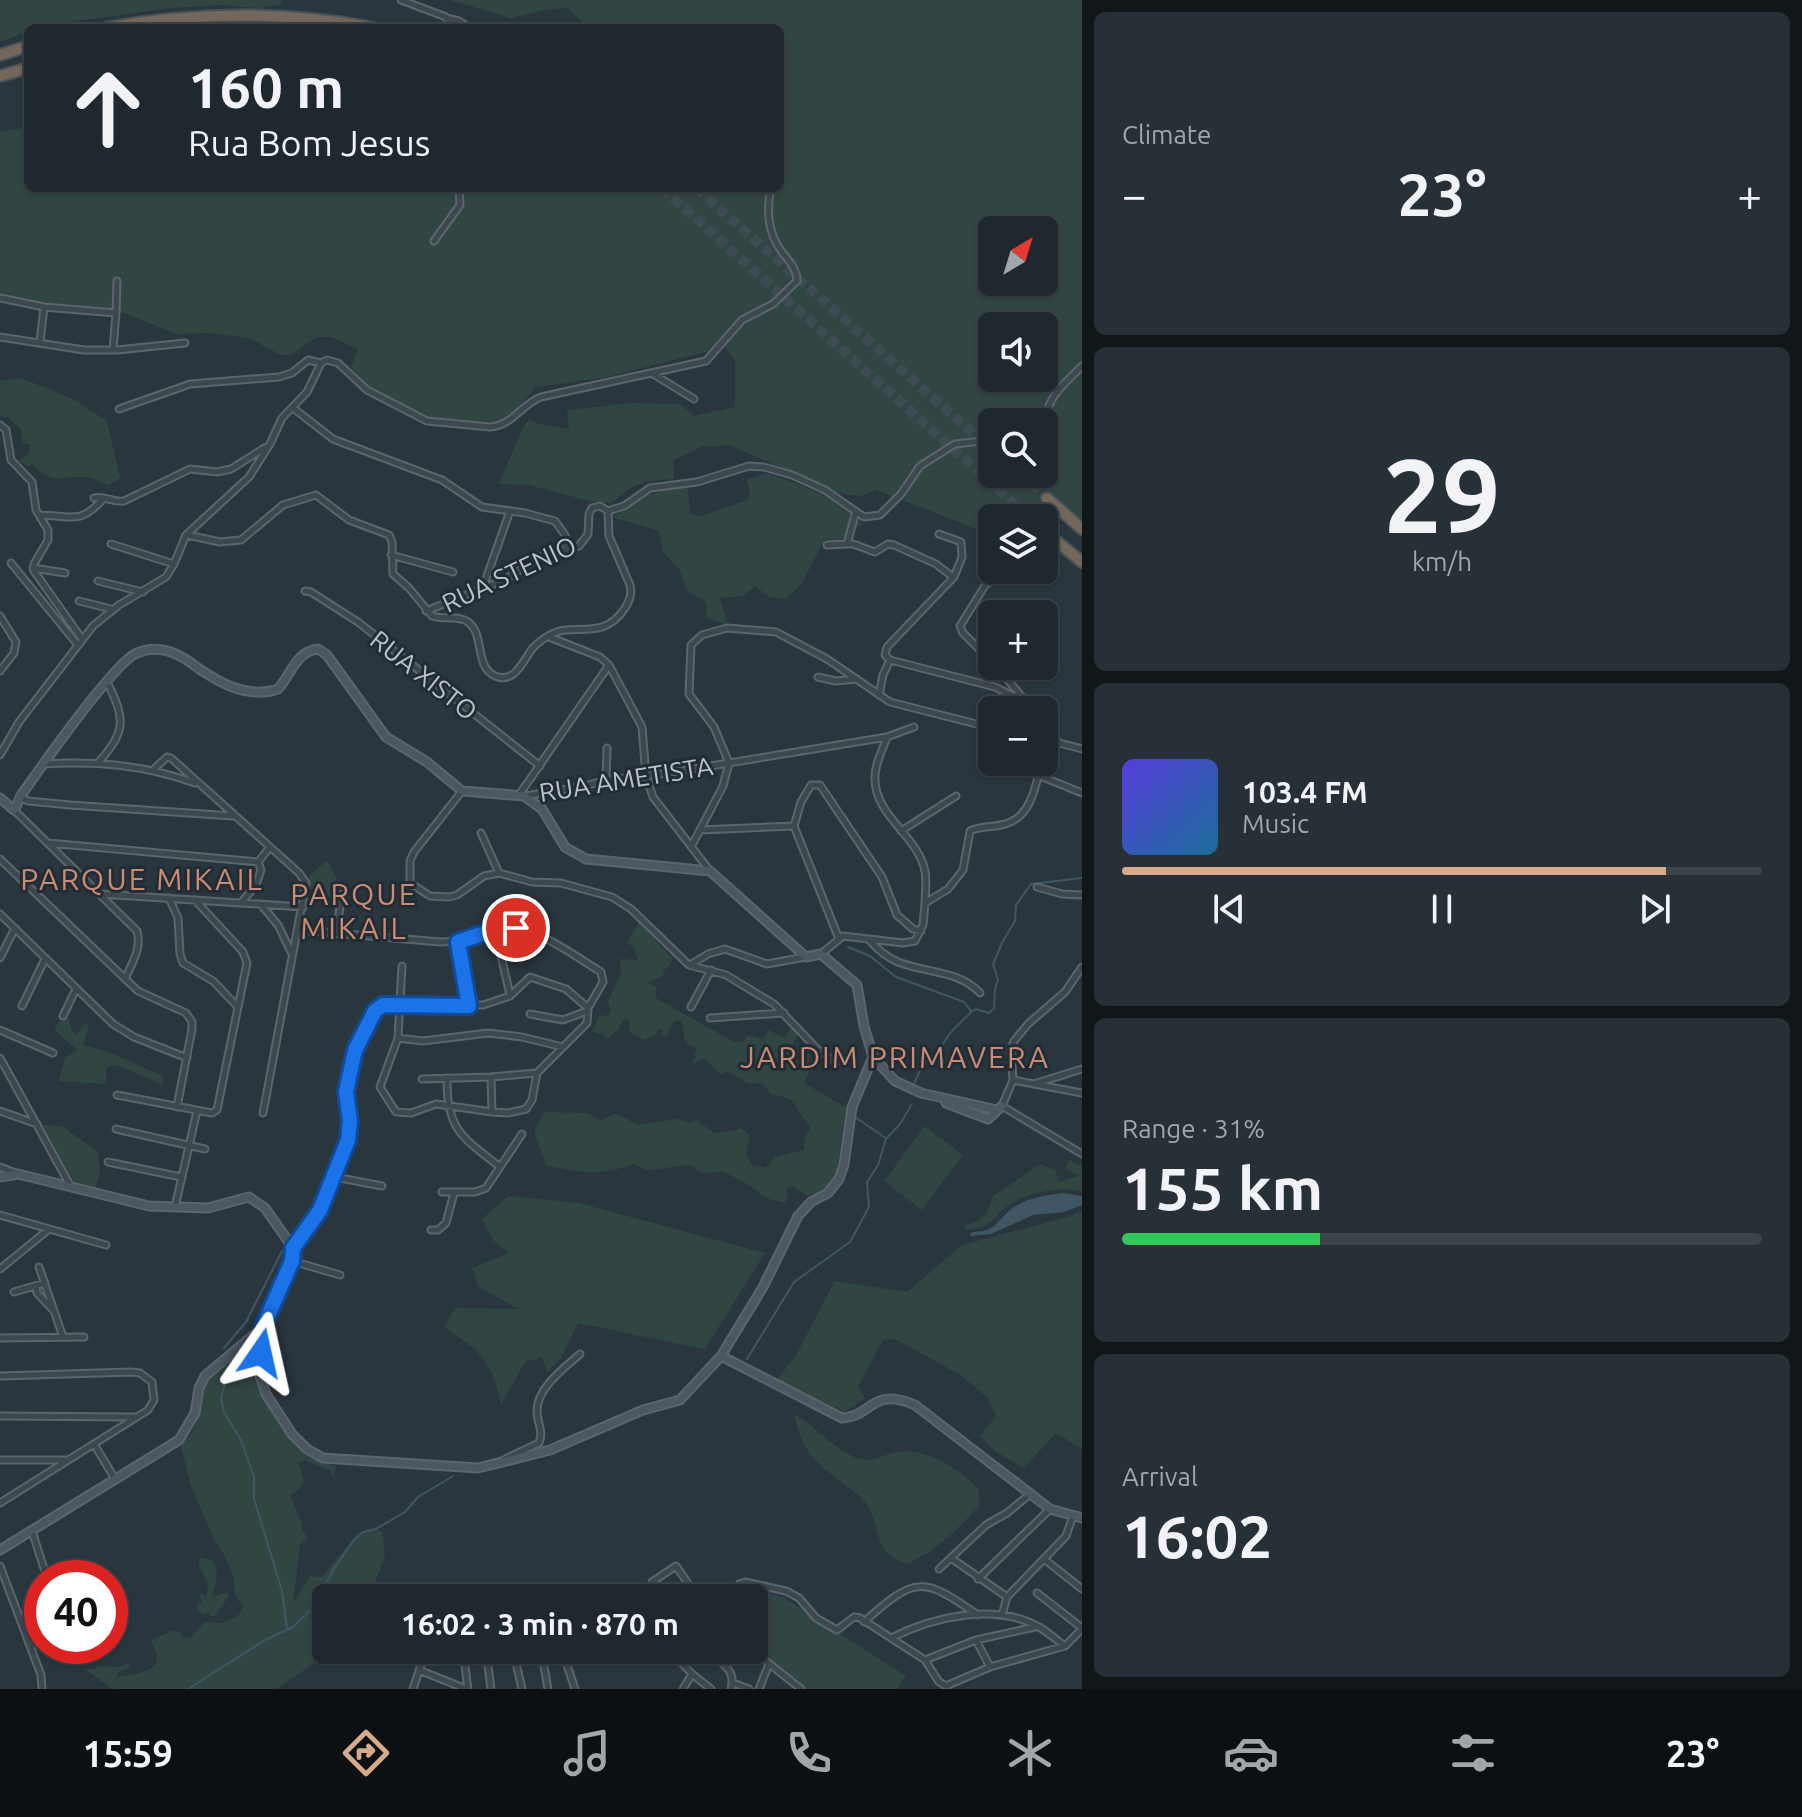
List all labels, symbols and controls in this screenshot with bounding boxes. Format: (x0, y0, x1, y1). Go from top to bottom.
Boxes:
icon: ahead (56, 56, 160, 160)
text: 160 m (188, 56, 344, 119)
text: Climate (1122, 120, 1211, 149)
text: Rua Bom Jesus (188, 122, 430, 163)
text: 23° (1398, 160, 1486, 227)
text: − (1122, 170, 1147, 219)
text: + (1737, 170, 1762, 219)
north arrow (978, 216, 1058, 296)
map controls (978, 216, 1058, 776)
button: sound (978, 312, 1058, 392)
button: search (978, 408, 1058, 488)
text: 29 (1383, 436, 1501, 553)
button: layers (978, 504, 1058, 584)
street label: RUA STENIO (437, 530, 581, 618)
text: km/h (1412, 547, 1472, 576)
button: + (978, 600, 1058, 680)
street label: RUA XISTO (365, 624, 483, 726)
button: − (978, 696, 1058, 776)
street label: RUA AMETISTA (537, 751, 715, 807)
text: 103.4 FM (1242, 775, 1368, 809)
text: Music (1242, 809, 1309, 838)
district label: PARQUE MIKAIL (20, 862, 264, 896)
district label: PARQUE MIKAIL (290, 877, 418, 945)
icon: previous (1207, 887, 1251, 931)
icon: pause (1420, 887, 1464, 931)
icon: next (1633, 887, 1677, 931)
pin (482, 894, 550, 962)
icon: arrive (494, 906, 538, 950)
district label: JARDIM PRIMAVERA (740, 1040, 1050, 1074)
text: Range · 31% (1122, 1114, 1265, 1143)
text: 155 km (1122, 1154, 1323, 1221)
position arrow (219, 1311, 303, 1395)
text: Arrival (1122, 1462, 1198, 1491)
text: 16:02 (1122, 1502, 1272, 1569)
speed limit sign: 40 (24, 1560, 128, 1664)
text: 16:02 · 3 min · 870 m (401, 1607, 679, 1641)
icon: directions (338, 1725, 394, 1781)
icon: music (559, 1725, 615, 1781)
icon: phone (781, 1725, 837, 1781)
icon: climate (1002, 1725, 1058, 1781)
icon: car (1223, 1725, 1279, 1781)
icon: filters (1445, 1725, 1501, 1781)
text: 15:59 (83, 1733, 173, 1774)
text: 23° (1666, 1733, 1719, 1774)

